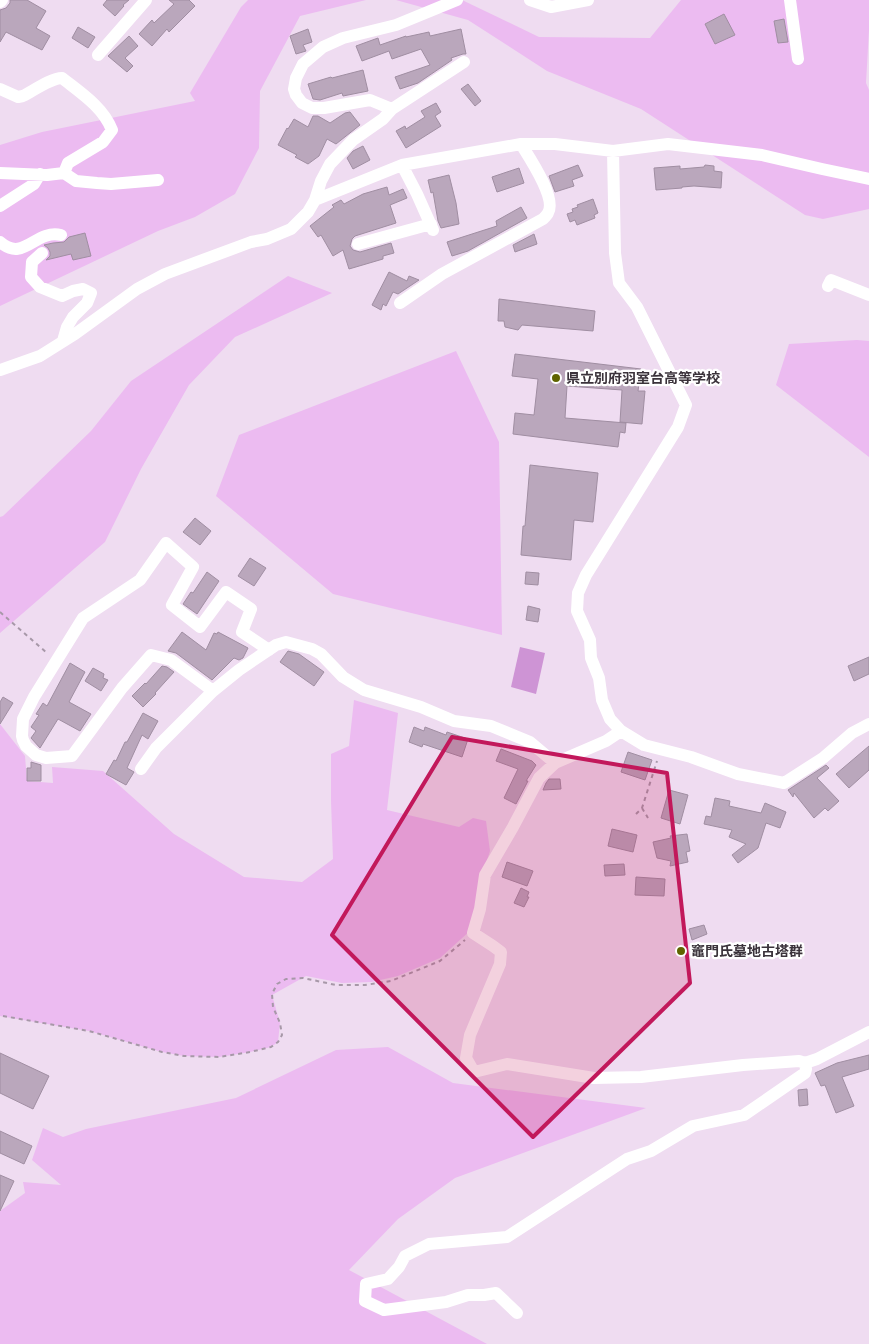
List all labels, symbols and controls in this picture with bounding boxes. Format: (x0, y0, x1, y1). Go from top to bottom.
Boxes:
place label: 県立別府羽室台高等学校 (566, 370, 720, 386)
marker: 県立別府羽室台高等学校 (550, 372, 562, 384)
place label: 竈門氏墓地古塔群 (691, 943, 803, 959)
marker: 竈門氏墓地古塔群 (675, 945, 687, 957)

